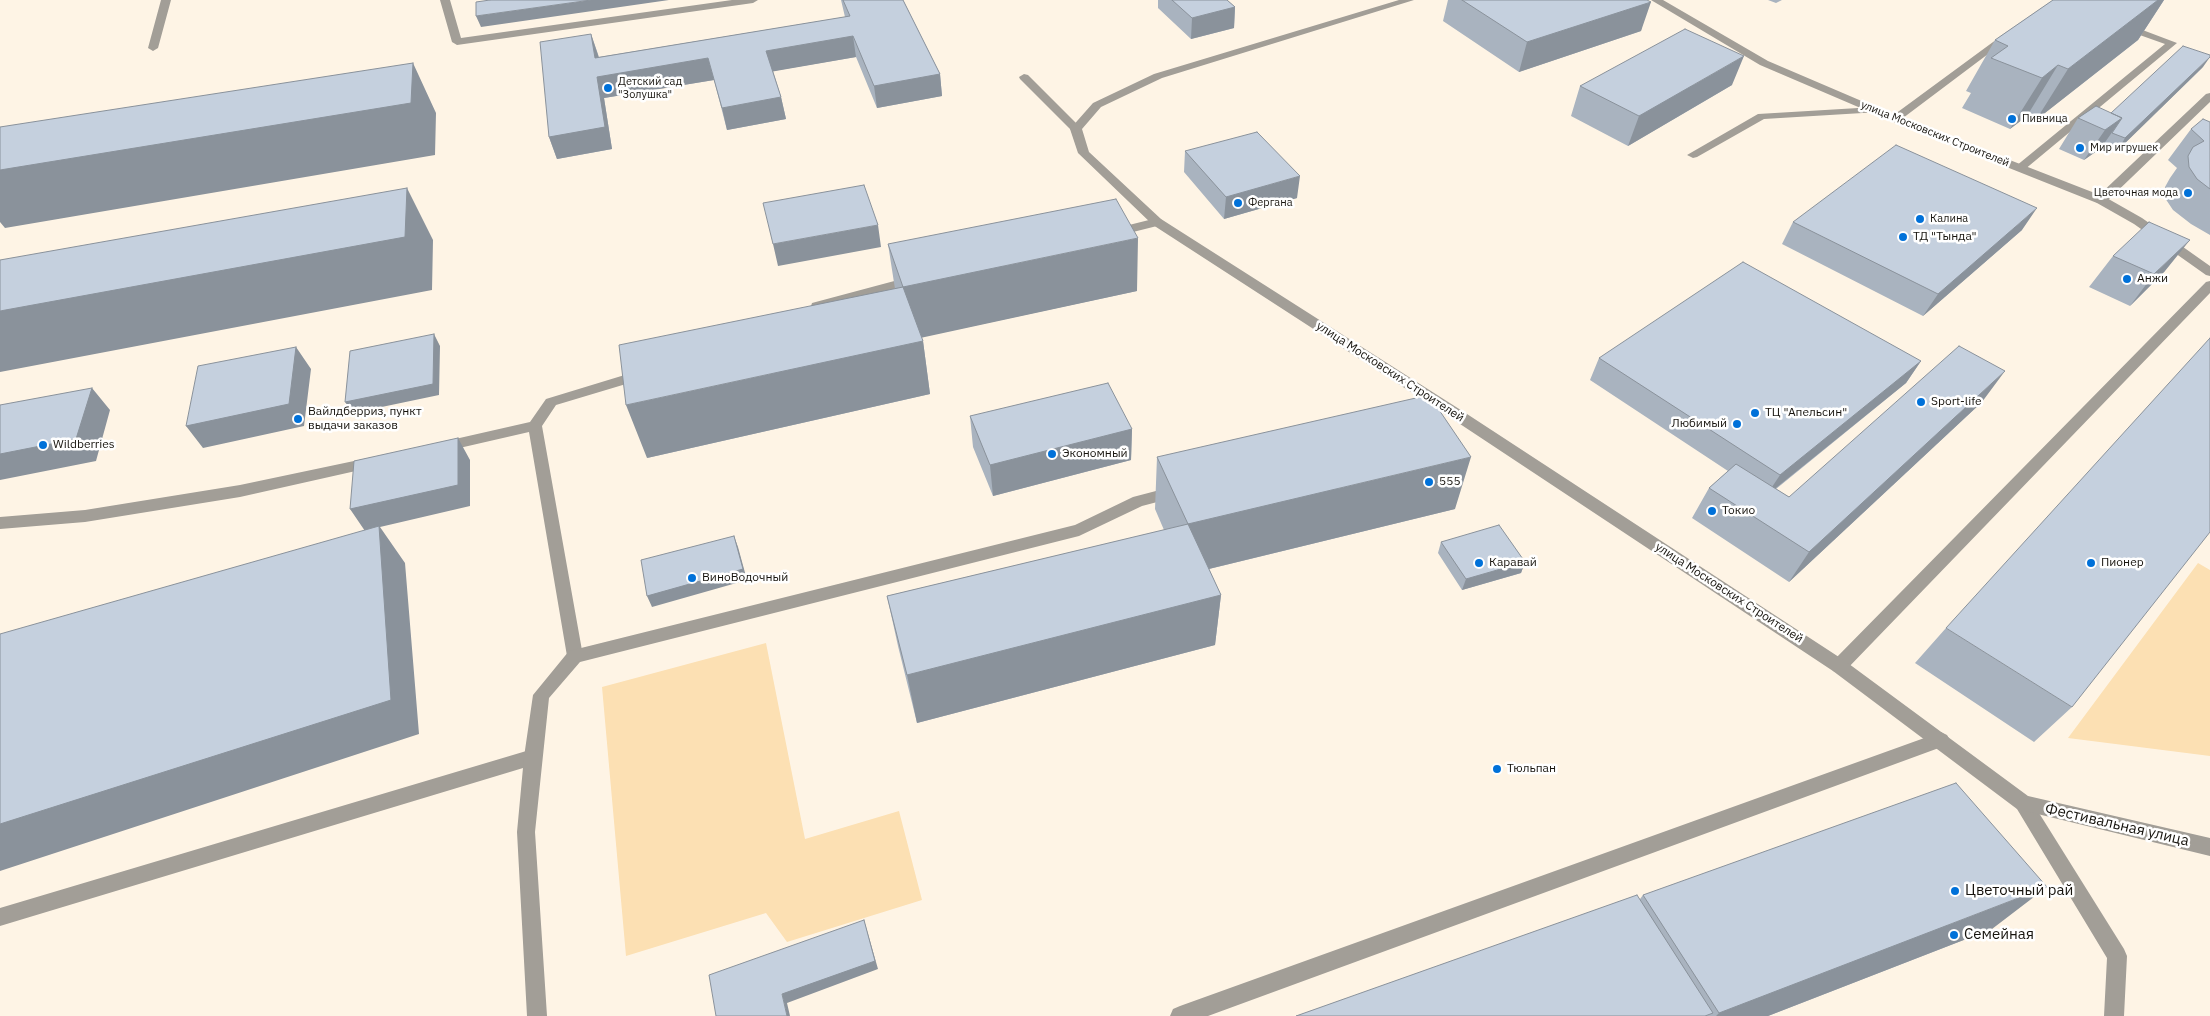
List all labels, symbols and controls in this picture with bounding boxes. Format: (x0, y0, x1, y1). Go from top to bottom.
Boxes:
place label: Детский сад "Золушка" (618, 75, 682, 101)
marker: Детский сад "Золушка" (602, 82, 614, 94)
street label: улица Московских Строителей (1859, 98, 2011, 170)
place label: Пивница (2022, 112, 2068, 126)
marker: Пивница (2006, 113, 2018, 125)
place label: Мир игрушек (2090, 141, 2158, 155)
marker: Мир игрушек (2074, 142, 2086, 154)
place label: Цветочная мода (2094, 186, 2178, 200)
marker: Цветочная мода (2182, 187, 2194, 199)
place label: Фергана (1248, 196, 1293, 210)
marker: Фергана (1232, 197, 1244, 209)
place label: Калина (1930, 212, 1968, 226)
marker: Калина (1914, 213, 1926, 225)
place label: ТД "Тында" (1913, 230, 1977, 244)
marker: ТД "Тында" (1897, 231, 1909, 243)
place label: Анжи (2137, 272, 2168, 286)
marker: Анжи (2121, 273, 2133, 285)
street label: улица Московских Строителей (1313, 319, 1467, 425)
place label: Sport-life (1931, 395, 1982, 409)
marker: Sport-life (1915, 396, 1927, 408)
place label: Вайлдберриз, пункт выдачи заказов (308, 405, 422, 433)
place label: ТЦ "Апельсин" (1765, 406, 1847, 420)
marker: ТЦ "Апельсин" (1749, 407, 1761, 419)
marker: Вайлдберриз, пункт выдачи заказов (292, 413, 304, 425)
place label: Любимый (1671, 417, 1727, 431)
marker: Любимый (1731, 418, 1743, 430)
place label: Wildberries (53, 438, 115, 452)
marker: Wildberries (37, 439, 49, 451)
place label: Экономный (1062, 447, 1128, 461)
marker: Экономный (1046, 448, 1058, 460)
place label: 555 (1439, 475, 1461, 489)
marker: 555 (1423, 476, 1435, 488)
place label: Токио (1722, 504, 1755, 518)
marker: Токио (1706, 505, 1718, 517)
street label: улица Московских Строителей (1652, 540, 1806, 646)
place label: Каравай (1489, 556, 1537, 570)
place label: Пионер (2101, 556, 2144, 570)
marker: Каравай (1473, 557, 1485, 569)
marker: Пионер (2085, 557, 2097, 569)
place label: ВиноВодочный (702, 571, 788, 585)
marker: ВиноВодочный (686, 572, 698, 584)
place label: Тюльпан (1507, 762, 1556, 776)
marker: Тюльпан (1491, 763, 1503, 775)
street label: Фестивальная улица (2043, 800, 2191, 850)
place label: Цветочный рай (1965, 882, 2073, 900)
marker: Цветочный рай (1949, 885, 1961, 897)
place label: Семейная (1964, 926, 2034, 944)
marker: Семейная (1948, 929, 1960, 941)

